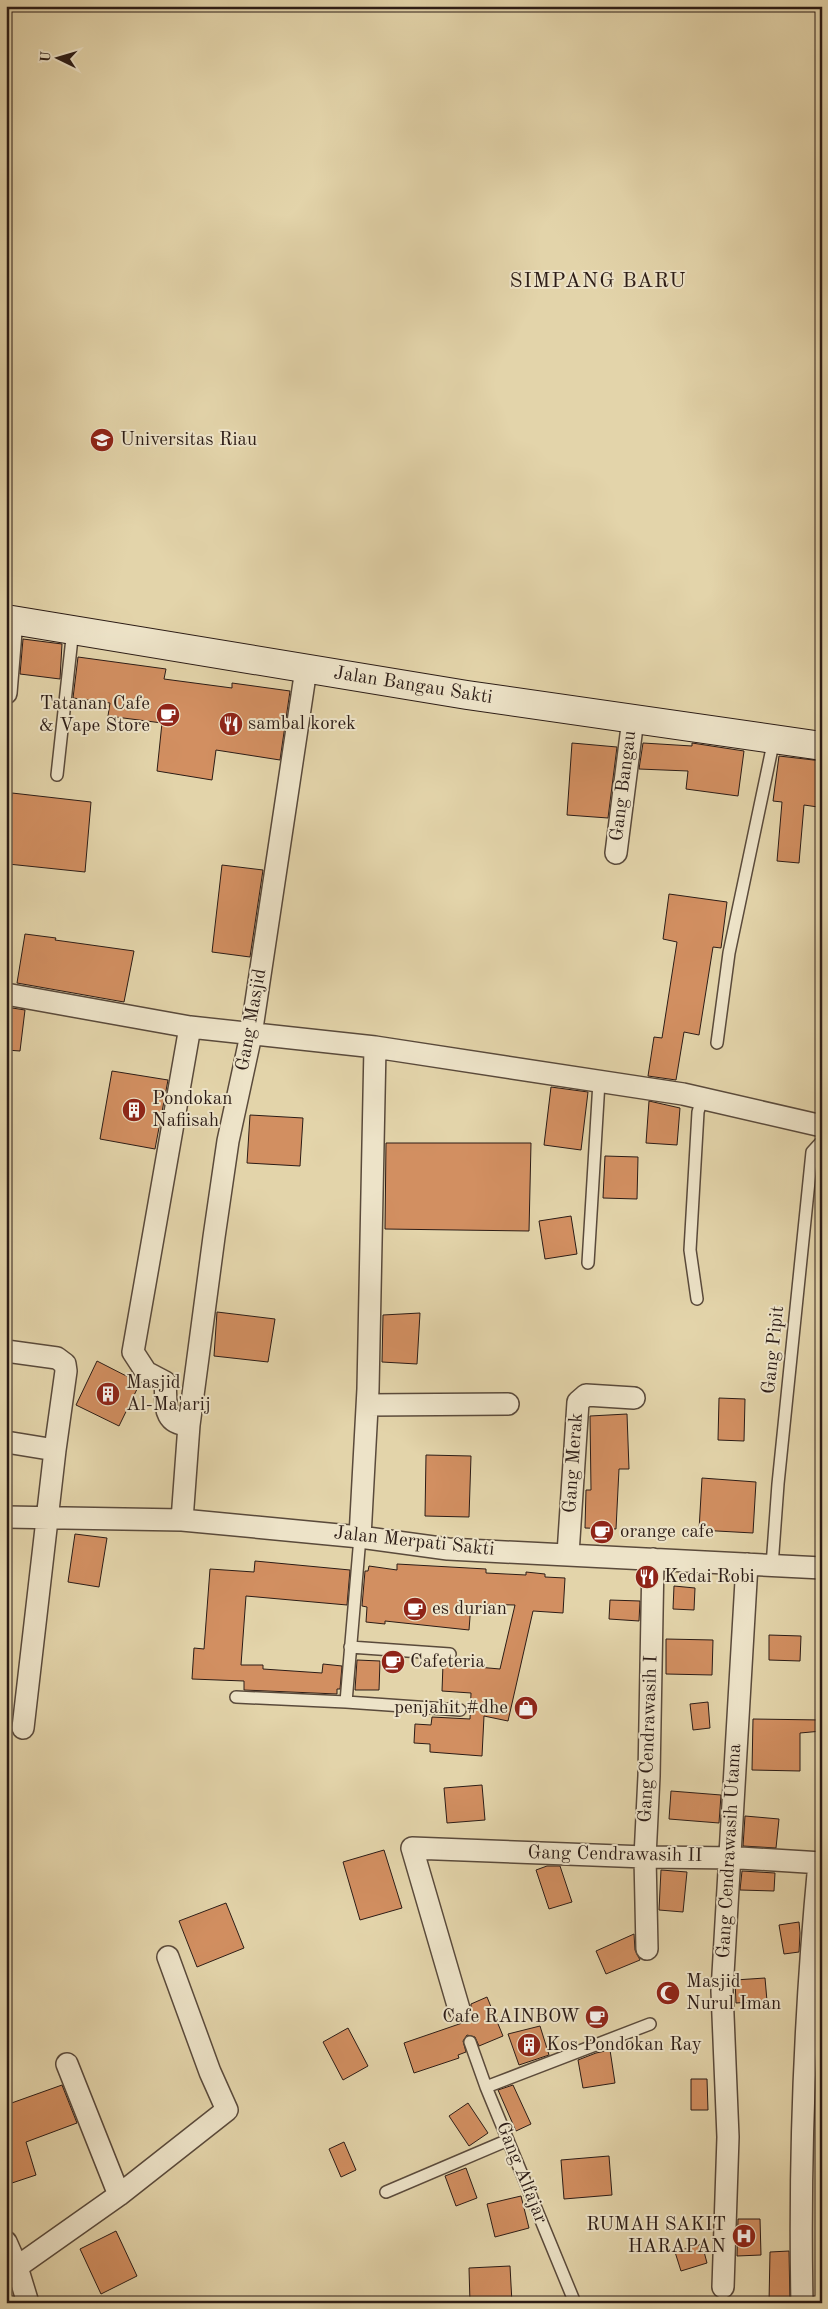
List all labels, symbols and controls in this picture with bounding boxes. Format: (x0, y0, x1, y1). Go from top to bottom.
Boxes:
north arrow (32, 32, 82, 82)
text: U (39, 51, 54, 63)
district label: SIMPANG BARU (509, 271, 687, 292)
school or university icon: Universitas Riau (89, 427, 115, 453)
place label: Universitas Riau (120, 431, 257, 450)
street label: Jalan Bangau Sakti (332, 664, 494, 708)
place label: Tatanan Cafe & Vape Store (39, 695, 150, 736)
cafe icon: Tatanan Cafe & Vape Store (155, 702, 181, 728)
restaurant icon: sambal korek (218, 711, 244, 737)
place label: sambal korek (248, 715, 356, 734)
street label: Gang Bangau (608, 730, 640, 842)
street label: Gang Masjid (234, 967, 270, 1073)
place label: Pondokan Nafiisah (152, 1090, 232, 1131)
building icon: Pondokan Nafiisah (121, 1097, 147, 1123)
street label: Gang Pipit (760, 1305, 788, 1395)
place label: Masjid Al-Ma'arij (126, 1374, 211, 1415)
building icon: Masjid Al-Ma'arij (95, 1381, 121, 1407)
street label: Gang Merak (561, 1412, 587, 1514)
cafe icon: orange cafe (589, 1519, 615, 1545)
place label: orange cafe (620, 1523, 714, 1542)
street label: Jalan Merpati Sakti (333, 1524, 495, 1560)
restaurant icon: Kedai Robi (634, 1564, 660, 1590)
place label: Kedai Robi (664, 1568, 755, 1587)
cafe icon: es durian (402, 1596, 428, 1622)
place label: es durian (432, 1600, 507, 1619)
cafe icon: Cafeteria (380, 1649, 406, 1675)
place label: Cafeteria (410, 1653, 485, 1672)
street label: Gang Cendrawasih I (637, 1655, 661, 1823)
shop icon: penjahit #dhe (513, 1695, 539, 1721)
place label: penjahit #dhe (394, 1699, 508, 1718)
street label: Gang Cendrawasih Utama (715, 1742, 745, 1959)
street label: Gang Cendrawasih II (527, 1844, 703, 1866)
place label: Masjid Nurul Iman (686, 1973, 781, 2014)
mosque icon: Masjid Nurul Iman (655, 1980, 681, 2006)
cafe icon: Cafe RAINBOW (584, 2004, 610, 2030)
place label: Cafe RAINBOW (442, 2008, 580, 2027)
building icon: Kos Pondokan Ray (516, 2032, 542, 2058)
place label: Kos Pondokan Ray (546, 2036, 702, 2055)
street label: Gang Alfajar (492, 2120, 550, 2227)
place label: RUMAH SAKIT HARAPAN (586, 2216, 726, 2257)
hospital icon: RUMAH SAKIT HARAPAN (731, 2223, 757, 2249)

